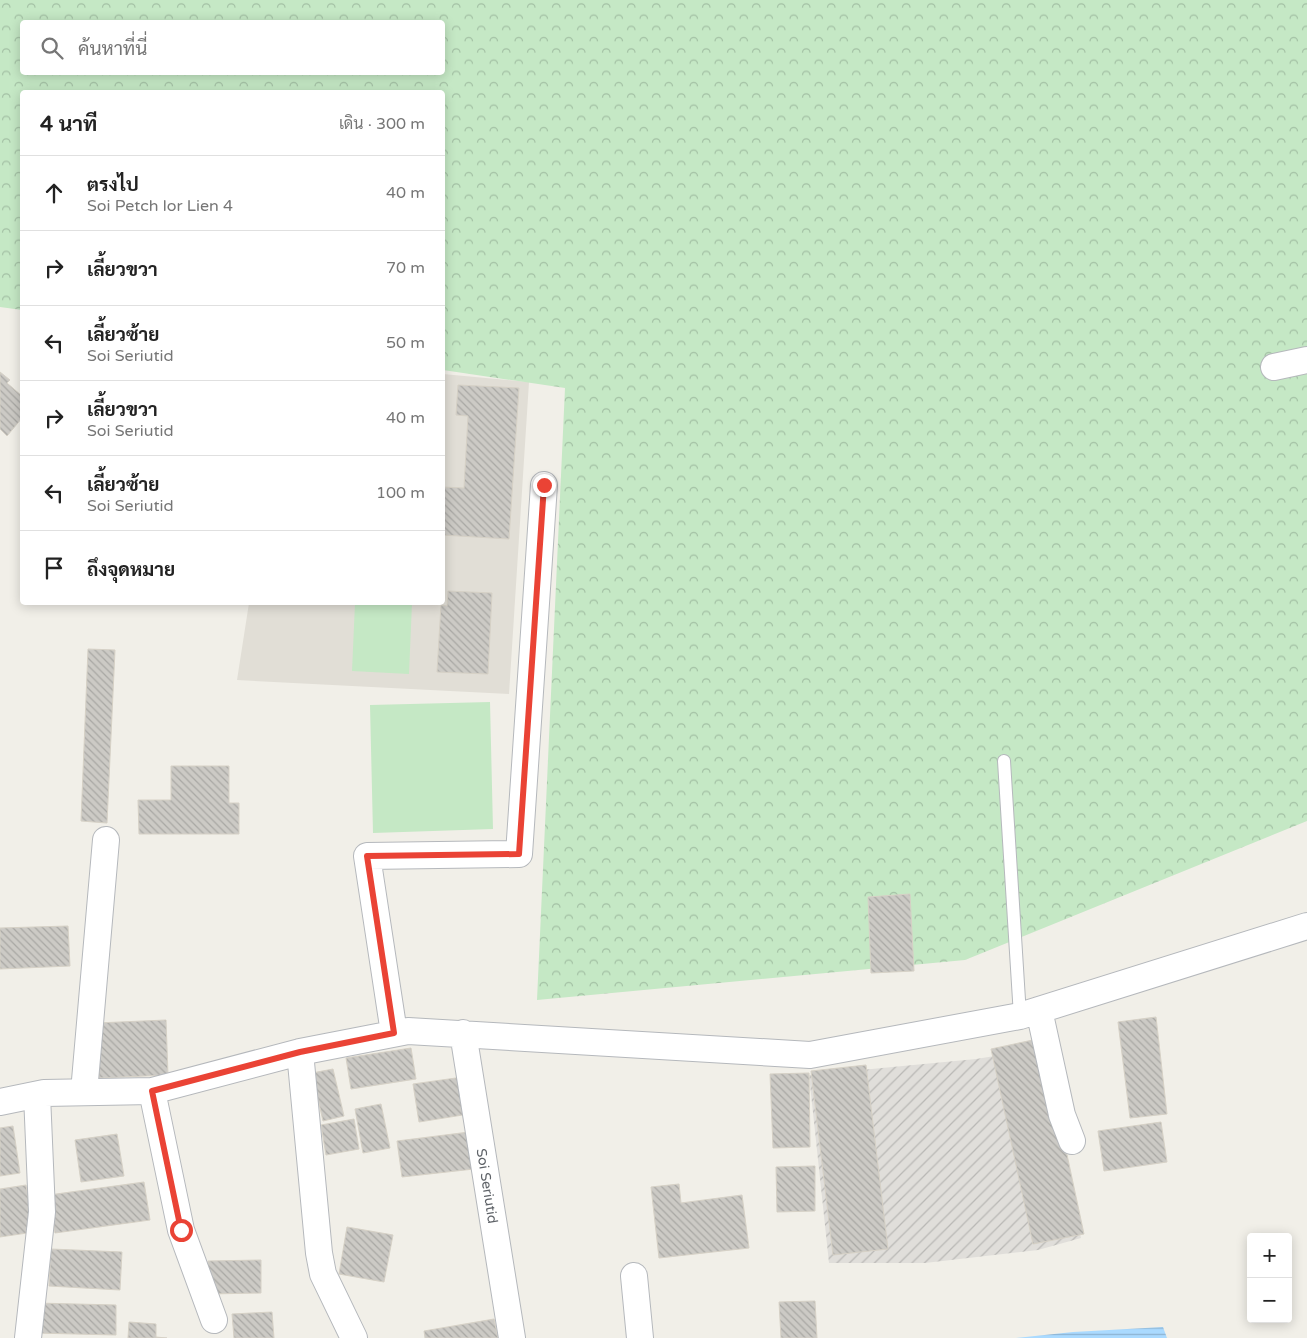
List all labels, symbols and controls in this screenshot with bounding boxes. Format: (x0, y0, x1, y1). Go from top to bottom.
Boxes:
search box (20, 20, 445, 75)
icon: search (38, 34, 66, 62)
text: ค้นหาที่นี่ (78, 38, 147, 60)
text: 4 นาที (40, 112, 97, 137)
text: เดิน · 300 m (339, 114, 425, 134)
text: ตรงไป (87, 174, 139, 196)
icon: ahead (40, 179, 68, 207)
text: 40 m (386, 183, 425, 203)
text: Soi Petch lor Lien 4 (87, 196, 233, 216)
icon: right (40, 254, 68, 282)
text: 70 m (386, 258, 425, 278)
text: เลี้ยวขวา (87, 259, 158, 281)
text: เลี้ยวซ้าย (87, 324, 159, 346)
icon: left (40, 329, 68, 357)
text: 50 m (386, 333, 425, 353)
text: Soi Seriutid (87, 346, 174, 366)
text: เลี้ยวขวา (87, 399, 158, 421)
icon: right (40, 404, 68, 432)
text: 40 m (386, 408, 425, 428)
text: Soi Seriutid (87, 421, 174, 441)
text: เลี้ยวซ้าย (87, 474, 159, 496)
route end (533, 474, 556, 497)
icon: left (40, 479, 68, 507)
text: 100 m (376, 483, 425, 503)
text: Soi Seriutid (87, 496, 174, 516)
icon: arrive (40, 554, 68, 582)
text: ถึงจุดหมาย (87, 559, 175, 581)
street label: Soi Seriutid (473, 1147, 501, 1225)
route start (170, 1219, 193, 1242)
map controls (1247, 1233, 1292, 1323)
button: + (1247, 1233, 1292, 1278)
button: − (1247, 1278, 1292, 1323)

